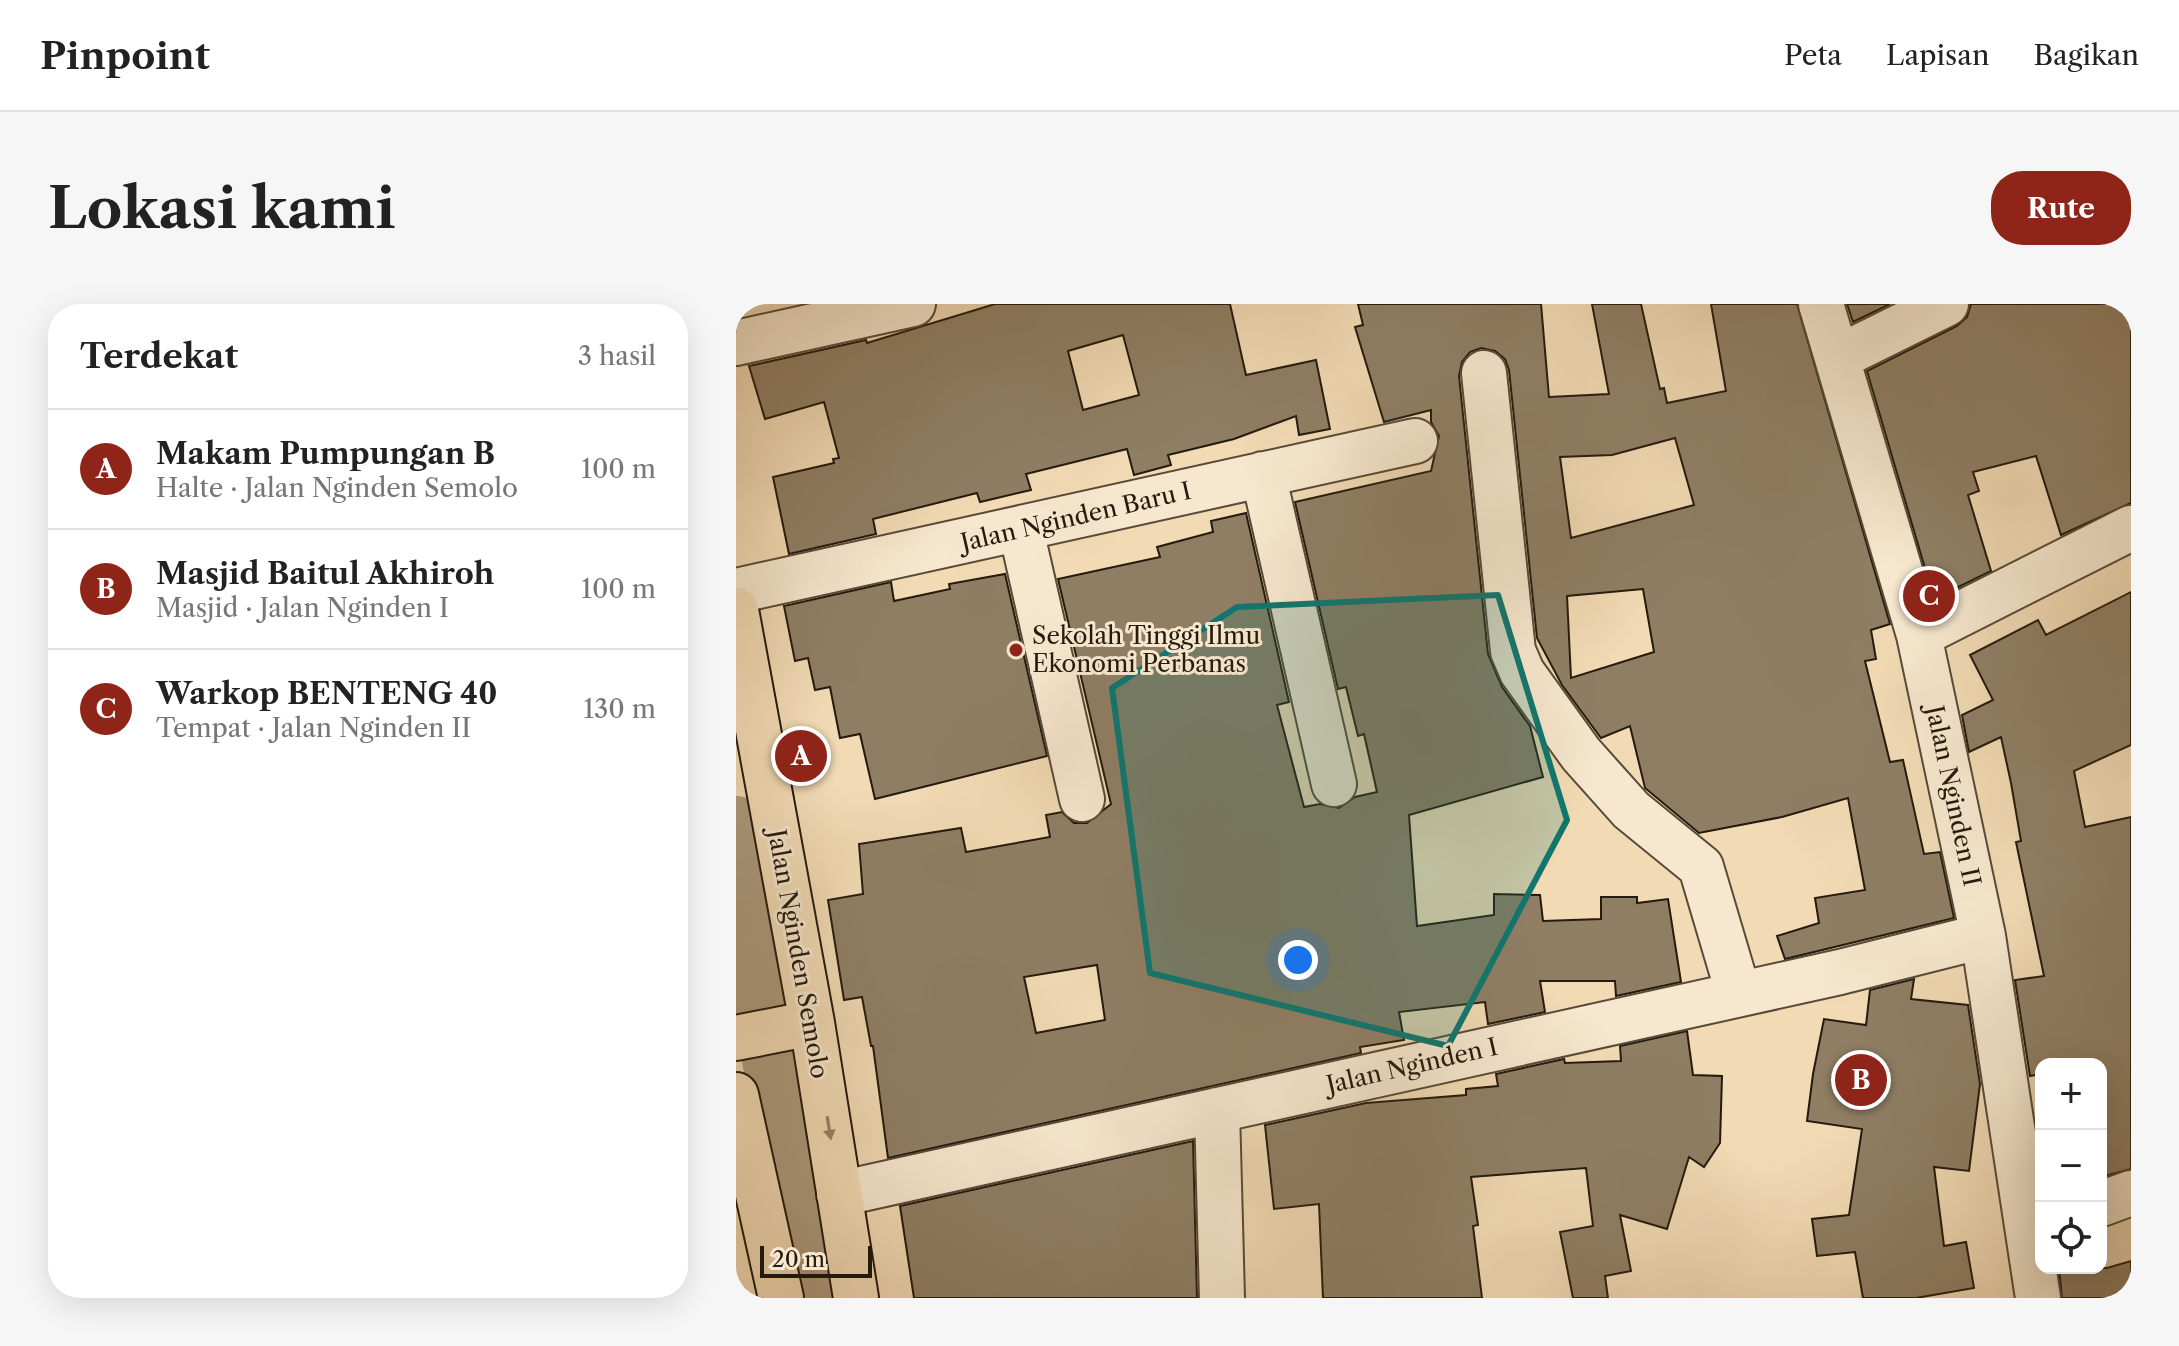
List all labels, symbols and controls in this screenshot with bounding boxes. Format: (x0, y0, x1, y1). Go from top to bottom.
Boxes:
text: Pinpoint (40, 32, 210, 79)
text: Peta (1784, 38, 1842, 72)
text: Lapisan (1886, 38, 1989, 72)
text: Bagikan (2033, 38, 2139, 72)
button: Rute (1991, 171, 2131, 245)
text: Lokasi kami (48, 174, 395, 243)
text: Terdekat (80, 335, 238, 377)
text: 3 hasil (578, 340, 656, 372)
text: Makam Pumpungan B (156, 435, 495, 472)
text: A (96, 453, 116, 485)
text: 100 m (581, 453, 656, 485)
text: Halte · Jalan Nginden Semolo (156, 472, 518, 504)
street label: Jalan Nginden Baru I (954, 476, 1194, 558)
text: Masjid Baitul Akhiroh (156, 555, 494, 592)
pin: C (1903, 566, 1955, 626)
text: B (96, 573, 116, 605)
text: 100 m (581, 573, 656, 605)
text: Masjid · Jalan Nginden I (156, 592, 449, 624)
place label: Sekolah Tinggi Ilmu Ekonomi Perbanas (1032, 621, 1260, 678)
marker: Sekolah Tinggi Ilmu Ekonomi Perbanas (1007, 641, 1025, 659)
text: Warkop BENTENG 40 (156, 675, 497, 712)
text: C (96, 693, 116, 725)
text: 130 m (583, 693, 656, 725)
street label: Jalan Nginden II (1919, 699, 1987, 889)
text: Tempat · Jalan Nginden II (156, 712, 471, 744)
pin: A (775, 726, 827, 786)
street label: Jalan Nginden Semolo (762, 823, 835, 1081)
your location (1278, 940, 1318, 980)
street label: Jalan Nginden I (1320, 1032, 1500, 1100)
pin: B (1835, 1050, 1887, 1110)
map controls (2035, 1058, 2107, 1274)
button: + (2035, 1058, 2107, 1130)
one-way arrow (823, 1116, 835, 1141)
button: − (2035, 1130, 2107, 1202)
button: locate (2035, 1202, 2107, 1274)
scale bar (760, 1242, 872, 1278)
text: 20 m (772, 1246, 825, 1273)

